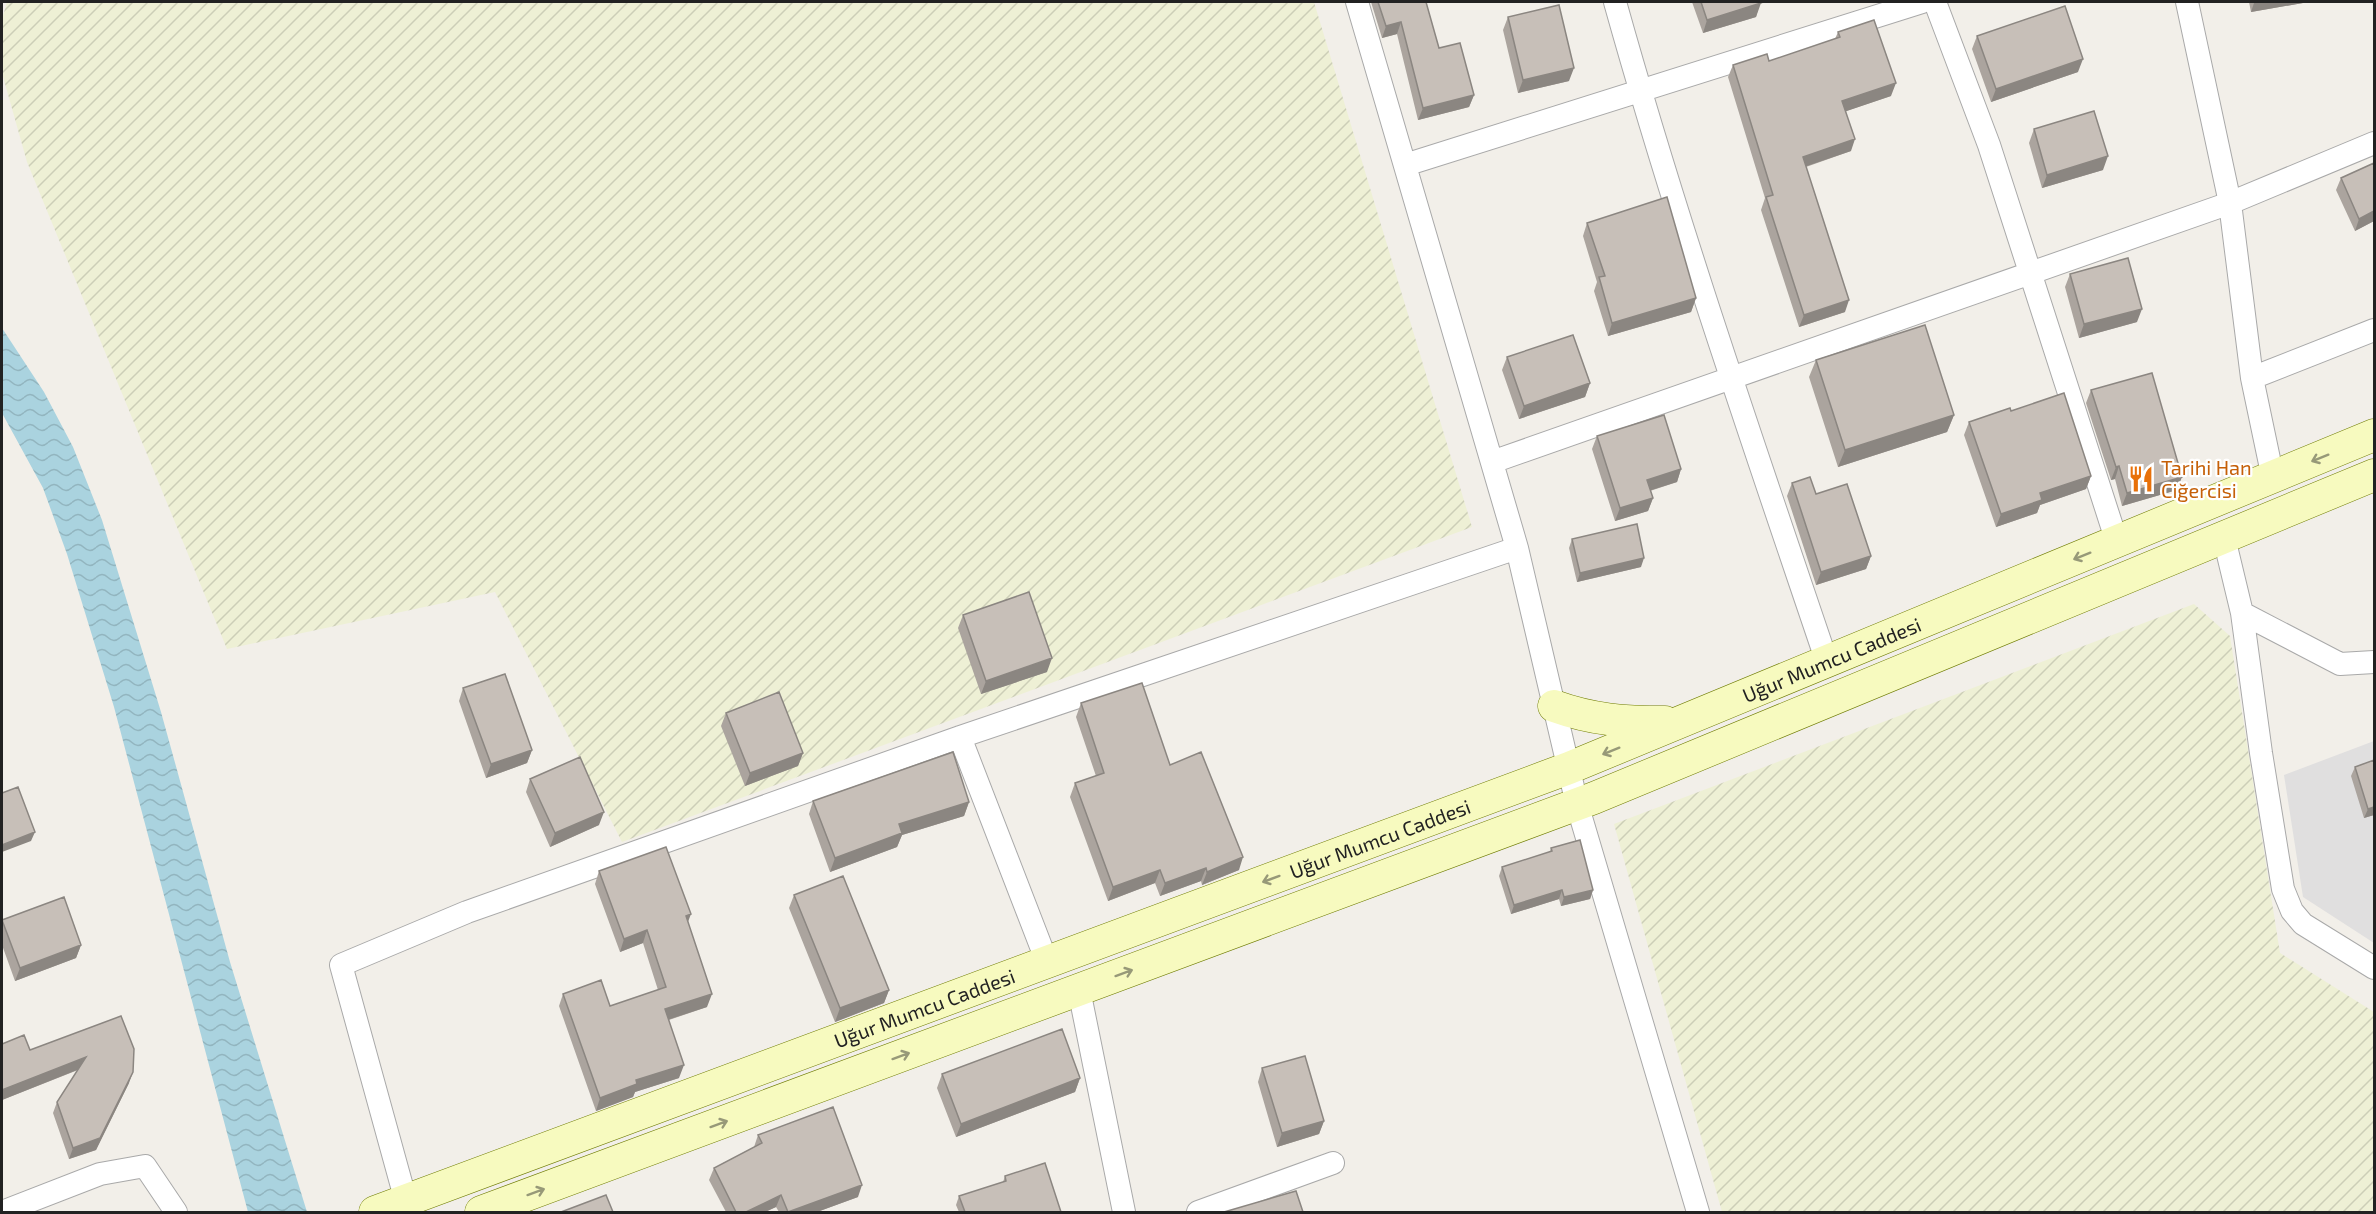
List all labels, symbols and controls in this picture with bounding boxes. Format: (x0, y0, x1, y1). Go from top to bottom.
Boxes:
one-way arrow (2312, 453, 2330, 464)
place label: Tarihi Han Ciğercisi (2161, 455, 2252, 502)
restaurant icon: Tarihi Han Ciğercisi (2126, 464, 2156, 494)
one-way arrow (2073, 551, 2092, 562)
street label: Uğur Mumcu Caddesi (1739, 612, 1924, 707)
one-way arrow (1602, 746, 1620, 757)
street label: Uğur Mumcu Caddesi (1286, 794, 1474, 883)
one-way arrow (1262, 874, 1281, 885)
street label: Uğur Mumcu Caddesi (830, 963, 1018, 1052)
one-way arrow (1114, 967, 1132, 978)
one-way arrow (892, 1050, 910, 1061)
one-way arrow (709, 1118, 728, 1129)
one-way arrow (526, 1186, 545, 1197)

